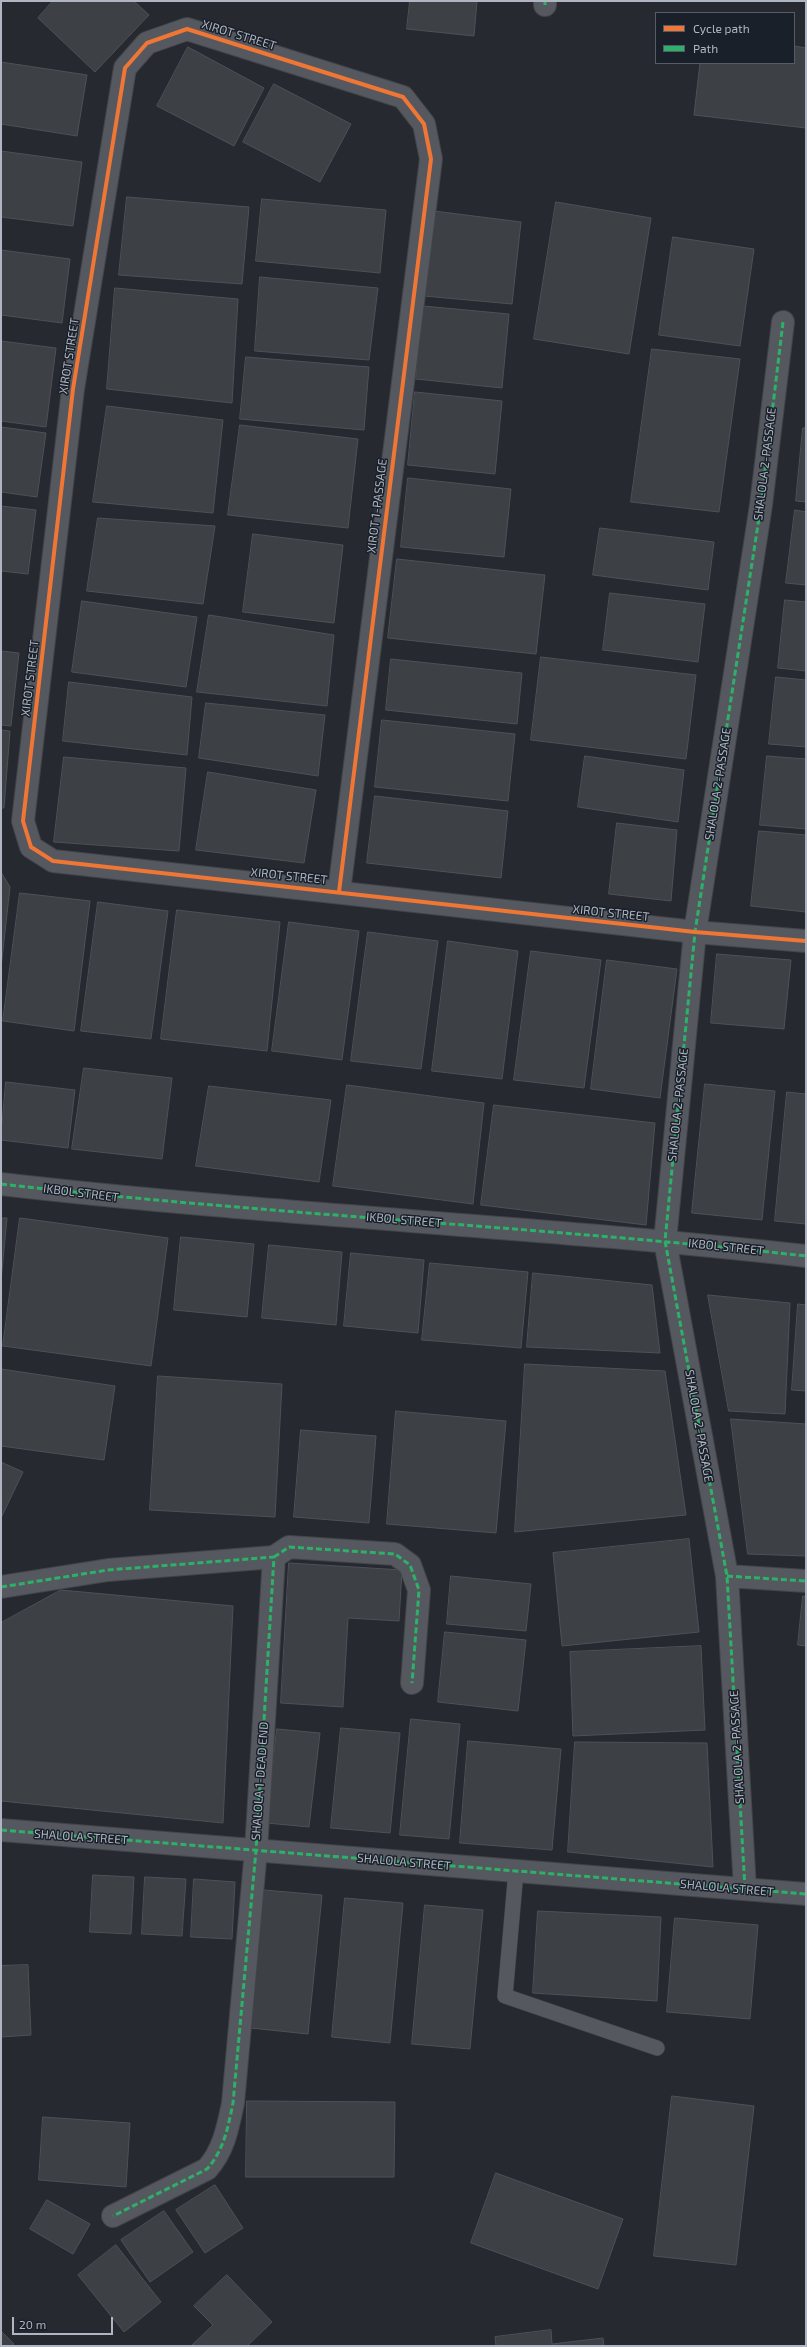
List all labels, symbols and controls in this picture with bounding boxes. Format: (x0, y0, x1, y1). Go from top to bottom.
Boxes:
legend (655, 12, 795, 64)
street label: XIROT STREET (200, 17, 278, 53)
text: Cycle path (693, 21, 750, 35)
text: Path (693, 41, 718, 55)
street label: XIROT STREET (56, 317, 82, 395)
street label: SHALOLA 2-PASSAGE (751, 407, 779, 521)
street label: XIROT 1-PASSAGE (364, 458, 390, 554)
street label: XIROT STREET (18, 639, 42, 717)
street label: SHALOLA 2-PASSAGE (702, 727, 734, 841)
street label: XIROT STREET (250, 865, 328, 887)
street label: XIROT STREET (572, 902, 650, 924)
street label: SHALOLA 2-PASSAGE (665, 1048, 691, 1162)
street label: IKBOL STREET (42, 1181, 120, 1205)
street label: IKBOL STREET (365, 1210, 443, 1230)
street label: IKBOL STREET (687, 1236, 765, 1258)
street label: SHALOLA 2-PASSAGE (682, 1369, 716, 1483)
street label: SHALOLA 2-PASSAGE (727, 1690, 747, 1804)
street label: SHALOLA 1-DEAD END (249, 1721, 271, 1841)
street label: SHALOLA STREET (34, 1827, 128, 1847)
street label: SHALOLA STREET (357, 1851, 451, 1873)
street label: SHALOLA STREET (680, 1877, 774, 1899)
scale bar (14, 2309, 115, 2335)
text: 20 m (19, 2317, 46, 2331)

